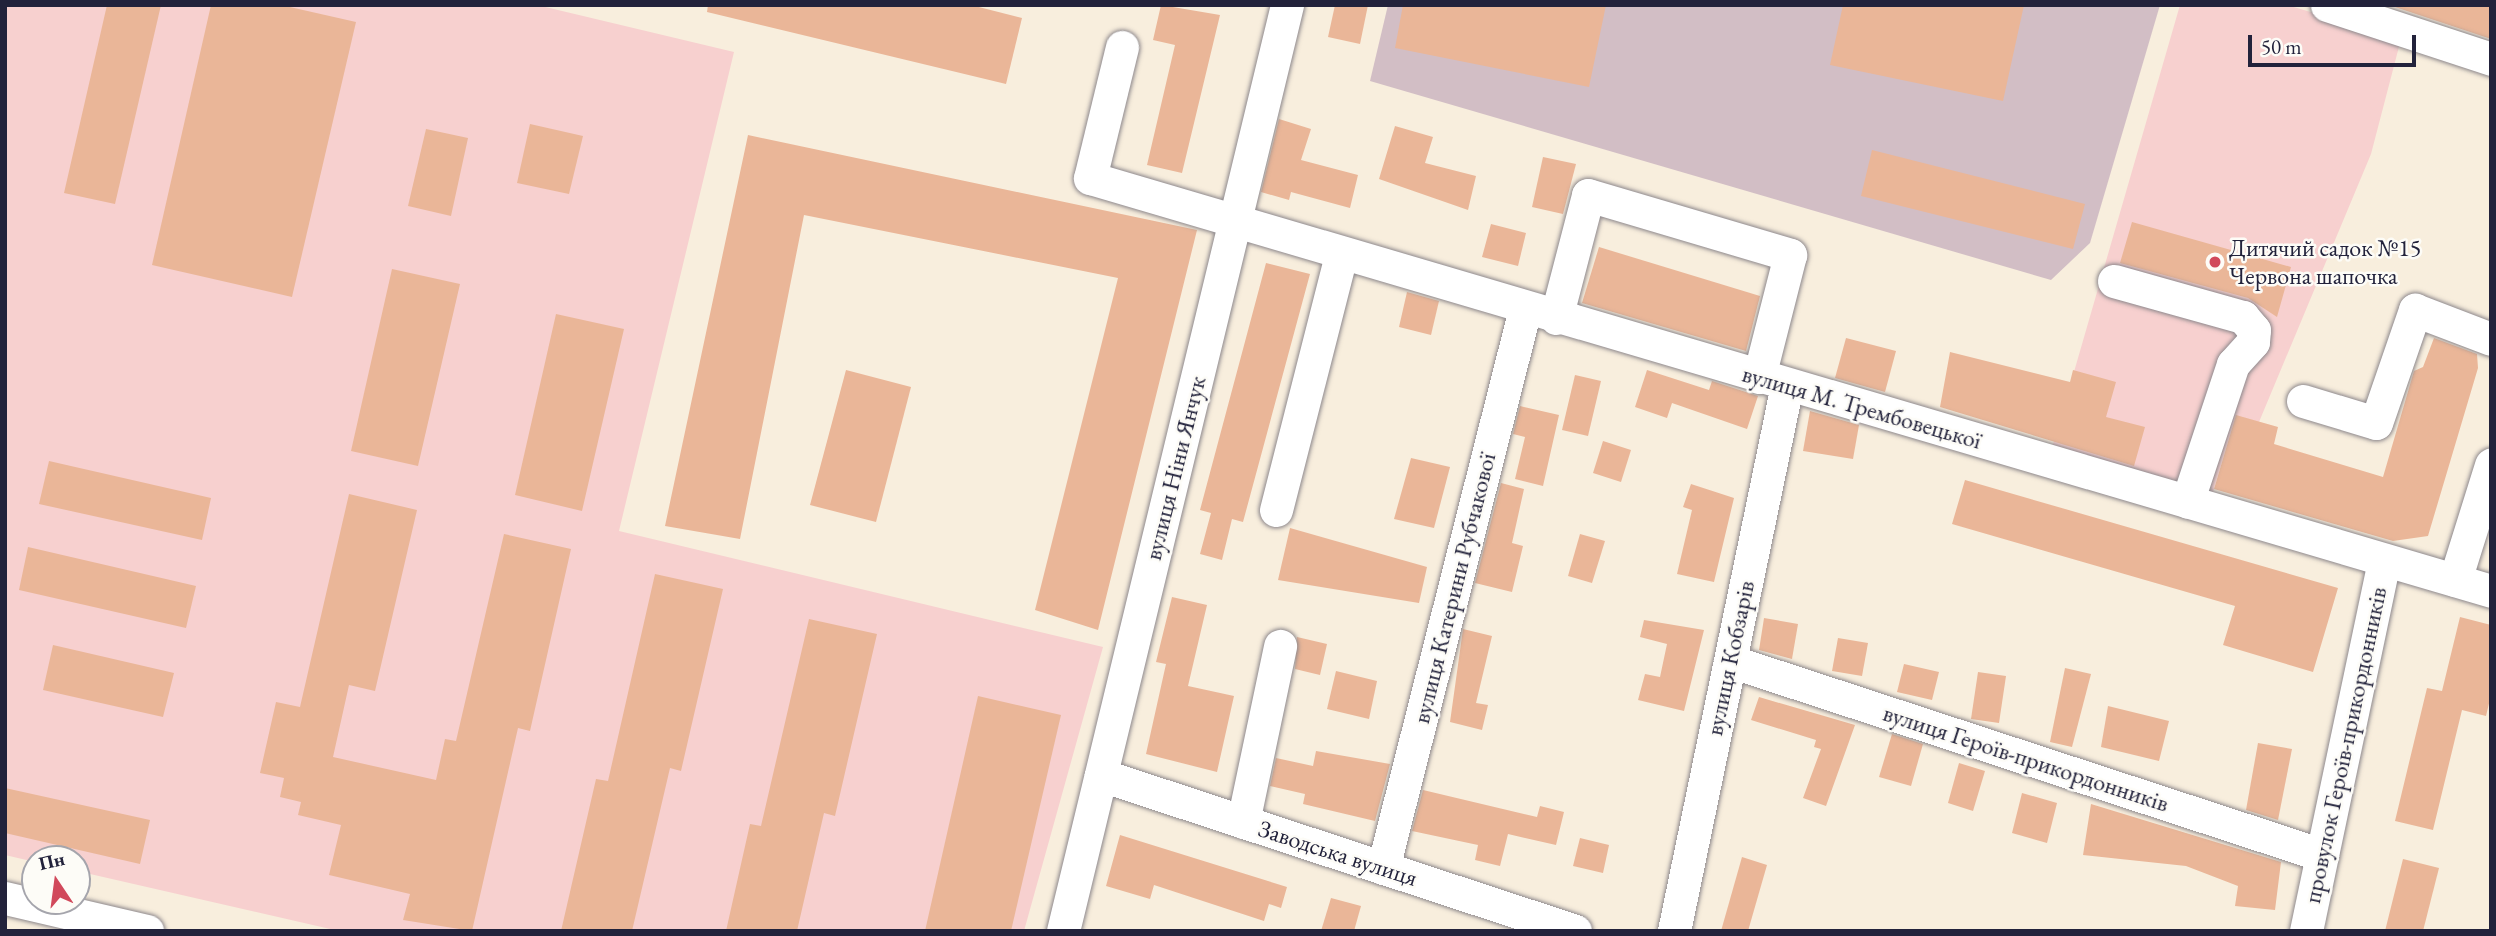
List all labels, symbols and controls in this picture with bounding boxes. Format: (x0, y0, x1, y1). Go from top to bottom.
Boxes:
scale bar (2251, 21, 2419, 65)
text: 50 m (2261, 33, 2302, 60)
place label: Дитячий садок №15 Червона шапочка (2229, 234, 2421, 290)
marker: Дитячий садок №15 Червона шапочка (2207, 254, 2223, 270)
street label: вулиця М. Трембовецької (1739, 359, 1985, 455)
street label: вулиця Ніни Янчук (1138, 373, 1212, 563)
street label: вулиця Катерини Рубчакової (1406, 450, 1502, 726)
street label: вулиця Кобзарів (1700, 578, 1760, 738)
street label: провулок Героїв-прикордонників (2297, 584, 2393, 906)
street label: вулиця Героїв-прикордонників (1880, 698, 2172, 818)
street label: Заводська вулиця (1255, 814, 1421, 892)
north arrow (21, 845, 91, 915)
text: Пн (36, 846, 67, 876)

